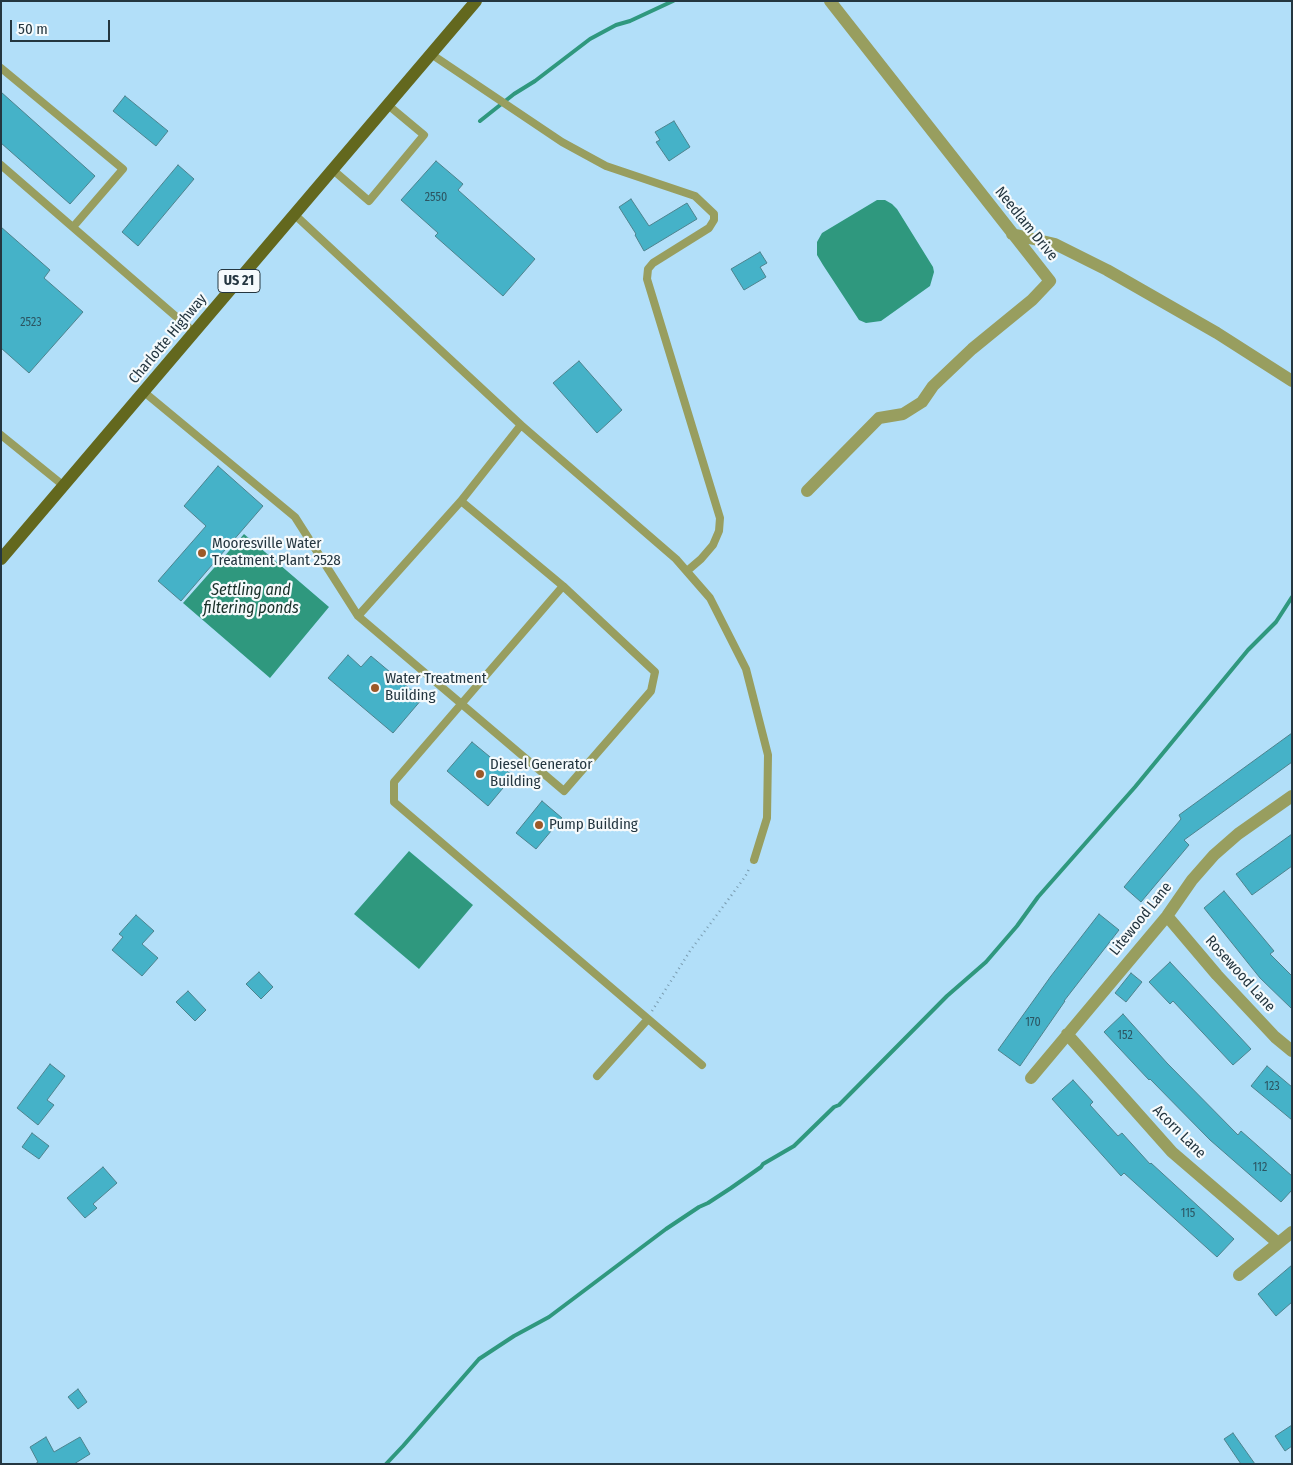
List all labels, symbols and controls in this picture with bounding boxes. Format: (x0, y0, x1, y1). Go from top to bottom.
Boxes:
scale bar (12, 10, 112, 42)
text: 50 m (18, 20, 48, 38)
street label: Needlam Drive (991, 183, 1061, 265)
house number: 2550 (425, 191, 447, 205)
road number: US 21 (218, 270, 260, 292)
street label: Charlotte Highway (125, 290, 211, 388)
house number: 2523 (20, 316, 42, 330)
place label: Mooresville Water Treatment Plant 2528 (212, 535, 341, 570)
marker: Mooresville Water Treatment Plant 2528 (196, 547, 208, 559)
water label: Settling and filtering ponds (203, 581, 299, 619)
place label: Water Treatment Building (385, 670, 487, 705)
marker: Water Treatment Building (369, 682, 381, 694)
place label: Diesel Generator Building (490, 756, 592, 791)
marker: Diesel Generator Building (474, 768, 486, 780)
place label: Pump Building (549, 816, 638, 834)
marker: Pump Building (533, 819, 545, 831)
street label: Litewood Lane (1106, 879, 1176, 959)
street label: Rosewood Lane (1201, 932, 1279, 1016)
house number: 170 (1025, 1016, 1041, 1030)
house number: 152 (1117, 1029, 1133, 1043)
house number: 123 (1264, 1080, 1280, 1094)
street label: Acorn Lane (1149, 1102, 1209, 1162)
house number: 112 (1253, 1161, 1267, 1175)
house number: 115 (1181, 1207, 1195, 1221)

